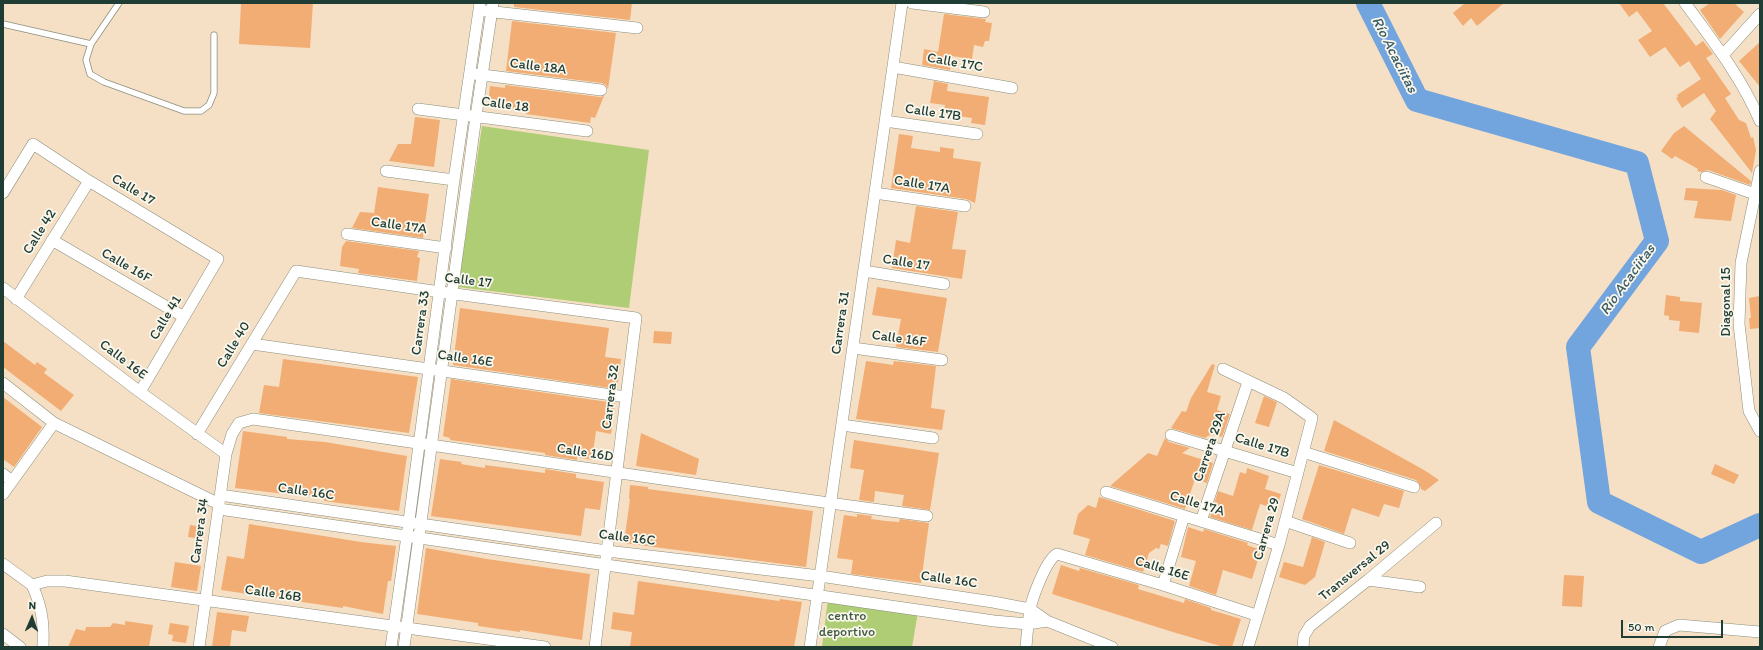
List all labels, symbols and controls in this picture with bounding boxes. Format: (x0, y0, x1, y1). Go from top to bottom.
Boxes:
water label: Río Acaciitas (1367, 14, 1421, 96)
street label: Calle 17C (926, 50, 984, 76)
street label: Calle 18A (509, 55, 567, 79)
street label: Calle 18 (480, 93, 530, 117)
street label: Calle 17B (904, 101, 962, 125)
street label: Calle 17 (108, 171, 158, 209)
street label: Calle 17A (893, 172, 951, 198)
street label: Calle 42 (20, 206, 60, 258)
street label: Calle 17A (370, 214, 428, 238)
water label: Río Acaciitas (1596, 241, 1660, 319)
street label: Calle 16F (98, 245, 154, 287)
street label: Calle 17 (881, 251, 931, 275)
street label: Diagonal 15 (1718, 267, 1734, 337)
street label: Calle 17 (443, 270, 493, 292)
street label: Carrera 33 (408, 290, 434, 356)
street label: Carrera 31 (828, 290, 854, 356)
street label: Calle 41 (146, 293, 186, 343)
street label: Calle 40 (214, 319, 254, 371)
street label: Calle 16F (871, 327, 927, 351)
street label: Calle 16E (96, 337, 150, 383)
street label: Calle 16E (436, 347, 494, 371)
street label: Carrera 32 (599, 364, 623, 430)
street label: Carrera 29A (1190, 410, 1230, 484)
street label: Calle 17B (1233, 430, 1291, 462)
street label: Calle 16D (555, 440, 615, 466)
street label: Calle 16C (277, 480, 335, 504)
street label: Calle 17A (1168, 488, 1226, 520)
street label: Carrera 29 (1250, 496, 1284, 562)
street label: Carrera 34 (187, 497, 213, 565)
street label: Calle 16C (598, 526, 656, 550)
street label: Transversal 29 (1316, 537, 1394, 605)
street label: Calle 16E (1133, 553, 1191, 585)
street label: Calle 16C (920, 568, 978, 592)
street label: Calle 16B (244, 582, 302, 606)
north arrow (12, 598, 52, 638)
text: N (28, 599, 36, 612)
park label: centro deportivo (819, 608, 875, 640)
scale bar (1623, 612, 1725, 638)
text: 50 m (1628, 620, 1654, 634)

